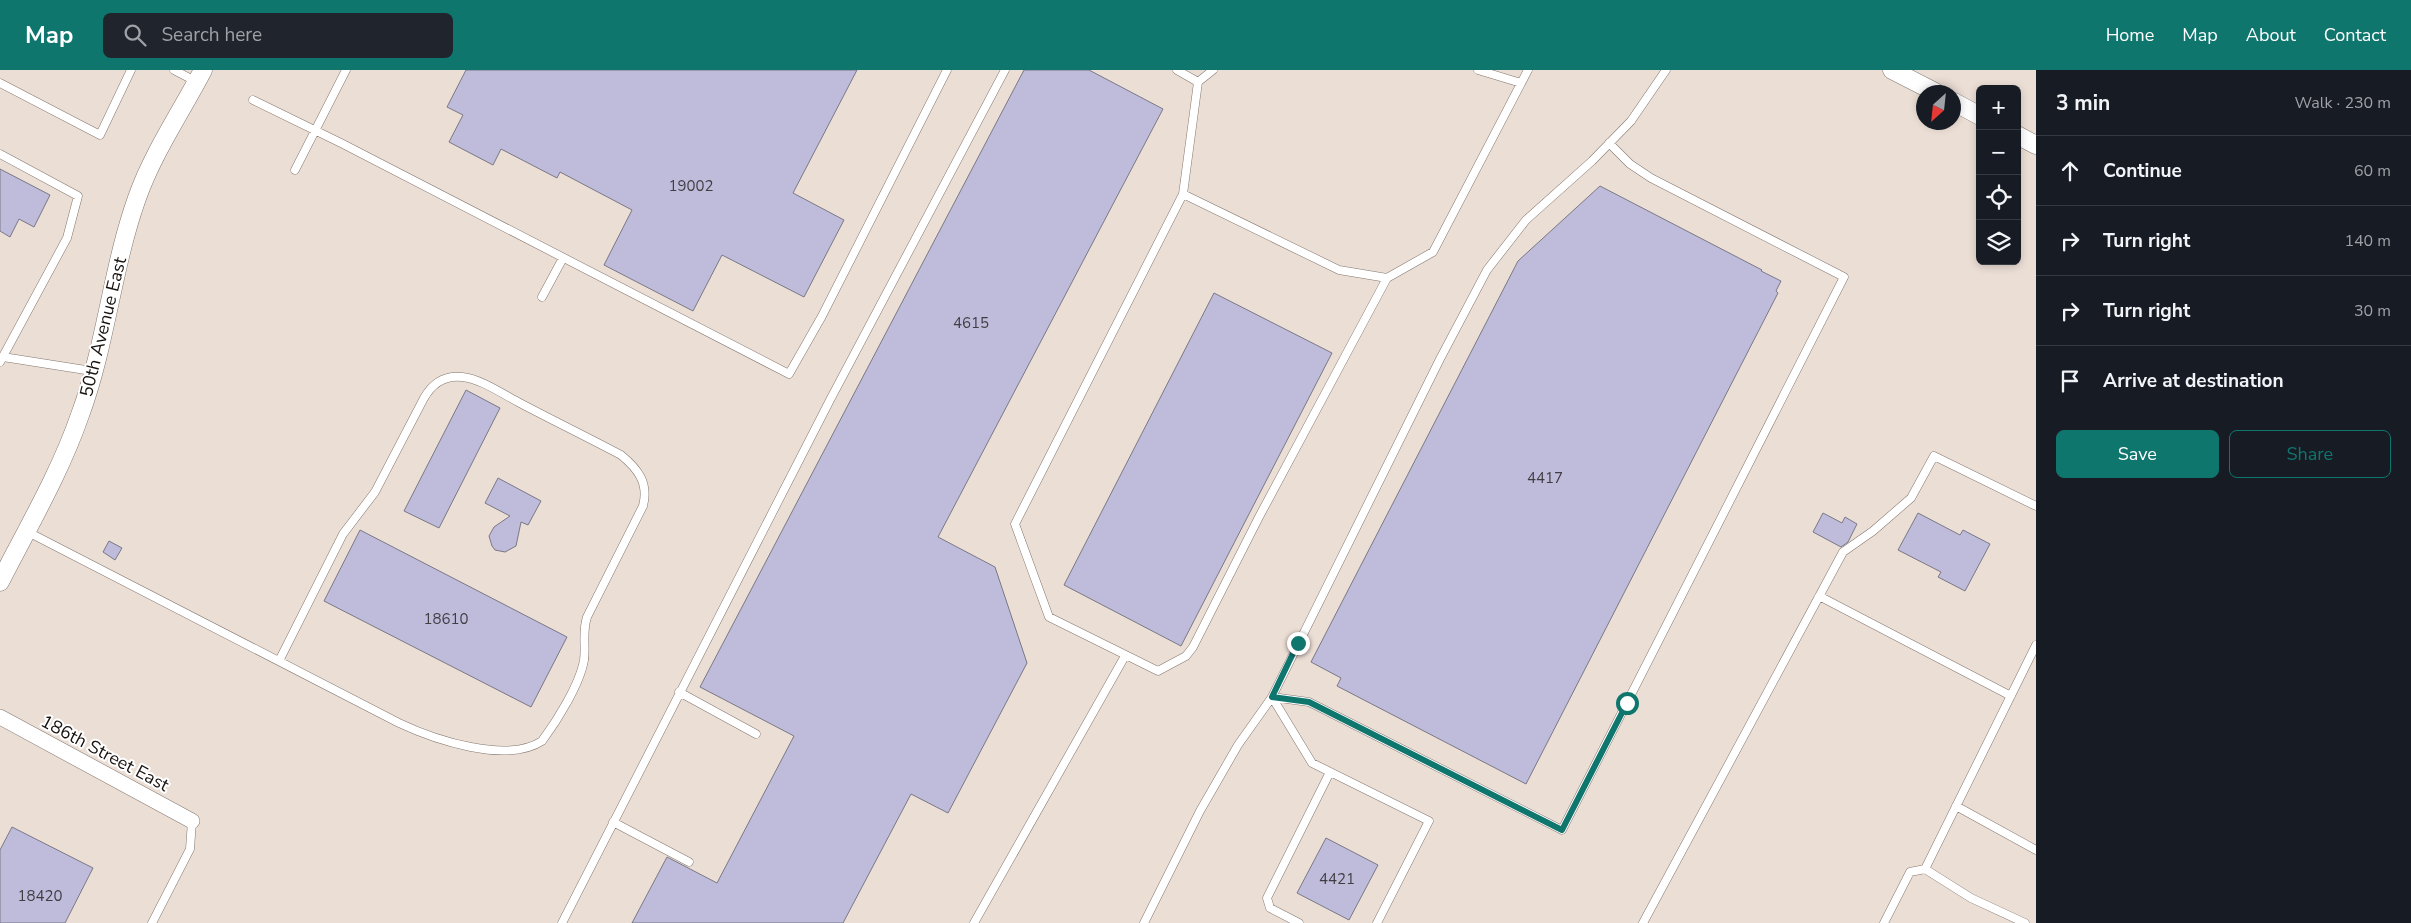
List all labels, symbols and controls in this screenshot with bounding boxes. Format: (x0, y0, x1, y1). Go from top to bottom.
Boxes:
search box (103, 13, 453, 58)
text: Map (25, 19, 73, 51)
icon: search (121, 21, 149, 49)
text: Search here (161, 22, 262, 48)
text: Home (2106, 23, 2154, 47)
text: Map (2182, 23, 2218, 47)
text: About (2246, 23, 2296, 47)
text: Contact (2324, 23, 2386, 47)
north arrow (1916, 85, 1961, 130)
map controls (1976, 85, 2021, 265)
button: + (1976, 85, 2021, 130)
text: 3 min (2056, 89, 2110, 117)
text: Walk · 230 m (2295, 92, 2391, 114)
button: − (1976, 130, 2021, 175)
icon: ahead (2056, 157, 2084, 185)
text: Continue (2103, 158, 2182, 184)
text: 60 m (2354, 160, 2391, 182)
button: locate (1976, 175, 2021, 220)
house number: 19002 (668, 176, 714, 196)
button: layers (1976, 220, 2021, 265)
icon: right (2056, 227, 2084, 255)
text: Turn right (2103, 228, 2190, 254)
text: 140 m (2344, 230, 2391, 252)
street label: 50th Avenue East (74, 254, 132, 399)
icon: right (2056, 297, 2084, 325)
text: Turn right (2103, 298, 2190, 324)
text: 30 m (2354, 300, 2391, 322)
house number: 4615 (953, 313, 989, 333)
icon: arrive (2056, 367, 2084, 395)
text: Arrive at destination (2103, 368, 2284, 394)
button: Save (2056, 430, 2219, 478)
button: Share (2229, 430, 2391, 478)
house number: 4417 (1527, 468, 1563, 488)
house number: 18610 (423, 609, 469, 629)
route end (1287, 632, 1310, 655)
route start (1616, 692, 1639, 715)
street label: 186th Street East (37, 709, 174, 797)
house number: 4421 (1319, 869, 1355, 889)
house number: 18420 (17, 886, 63, 906)

